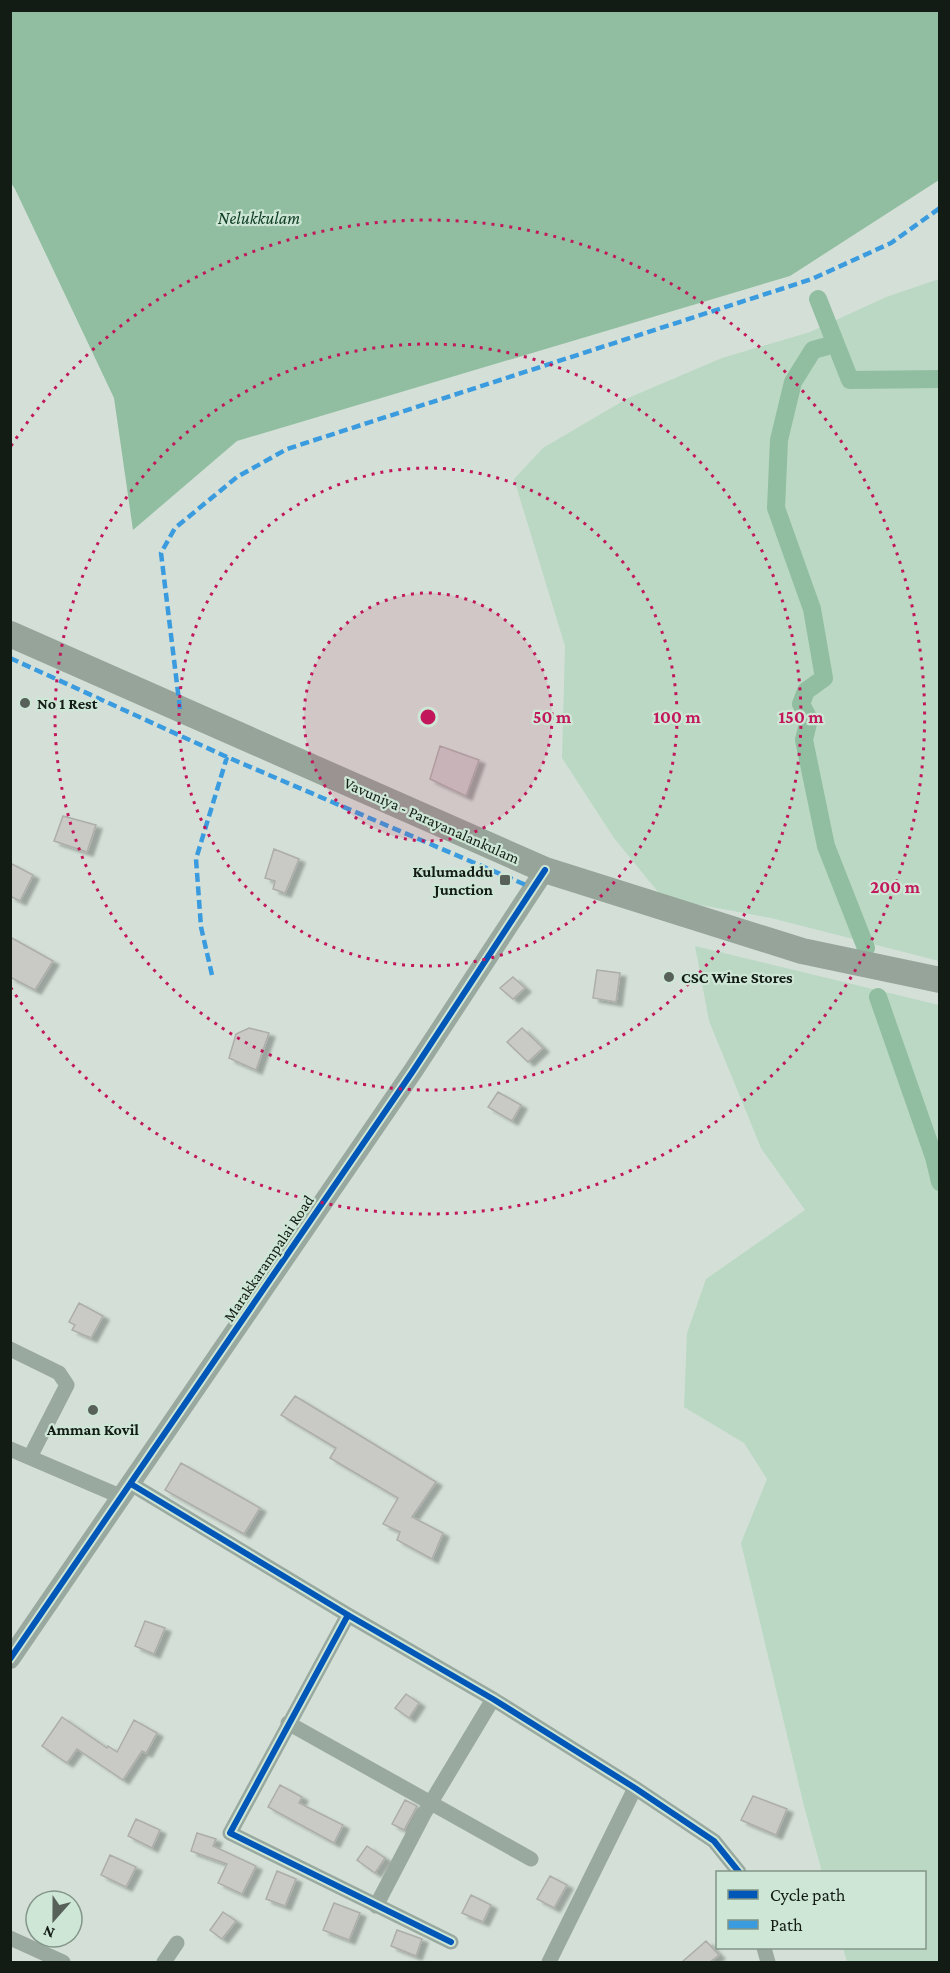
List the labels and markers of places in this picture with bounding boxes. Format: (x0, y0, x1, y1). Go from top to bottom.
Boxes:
place label: No 1 Rest (37, 695, 98, 712)
marker: No 1 Rest (18, 696, 32, 710)
centre of rings (418, 707, 438, 727)
place label: Kulumaddu Junction (412, 863, 493, 898)
marker: Kulumaddu Junction (498, 873, 512, 887)
place label: CSC Wine Stores (681, 969, 793, 986)
marker: CSC Wine Stores (662, 970, 676, 984)
marker: Amman Kovil (86, 1403, 100, 1417)
place label: Amman Kovil (46, 1421, 139, 1438)

